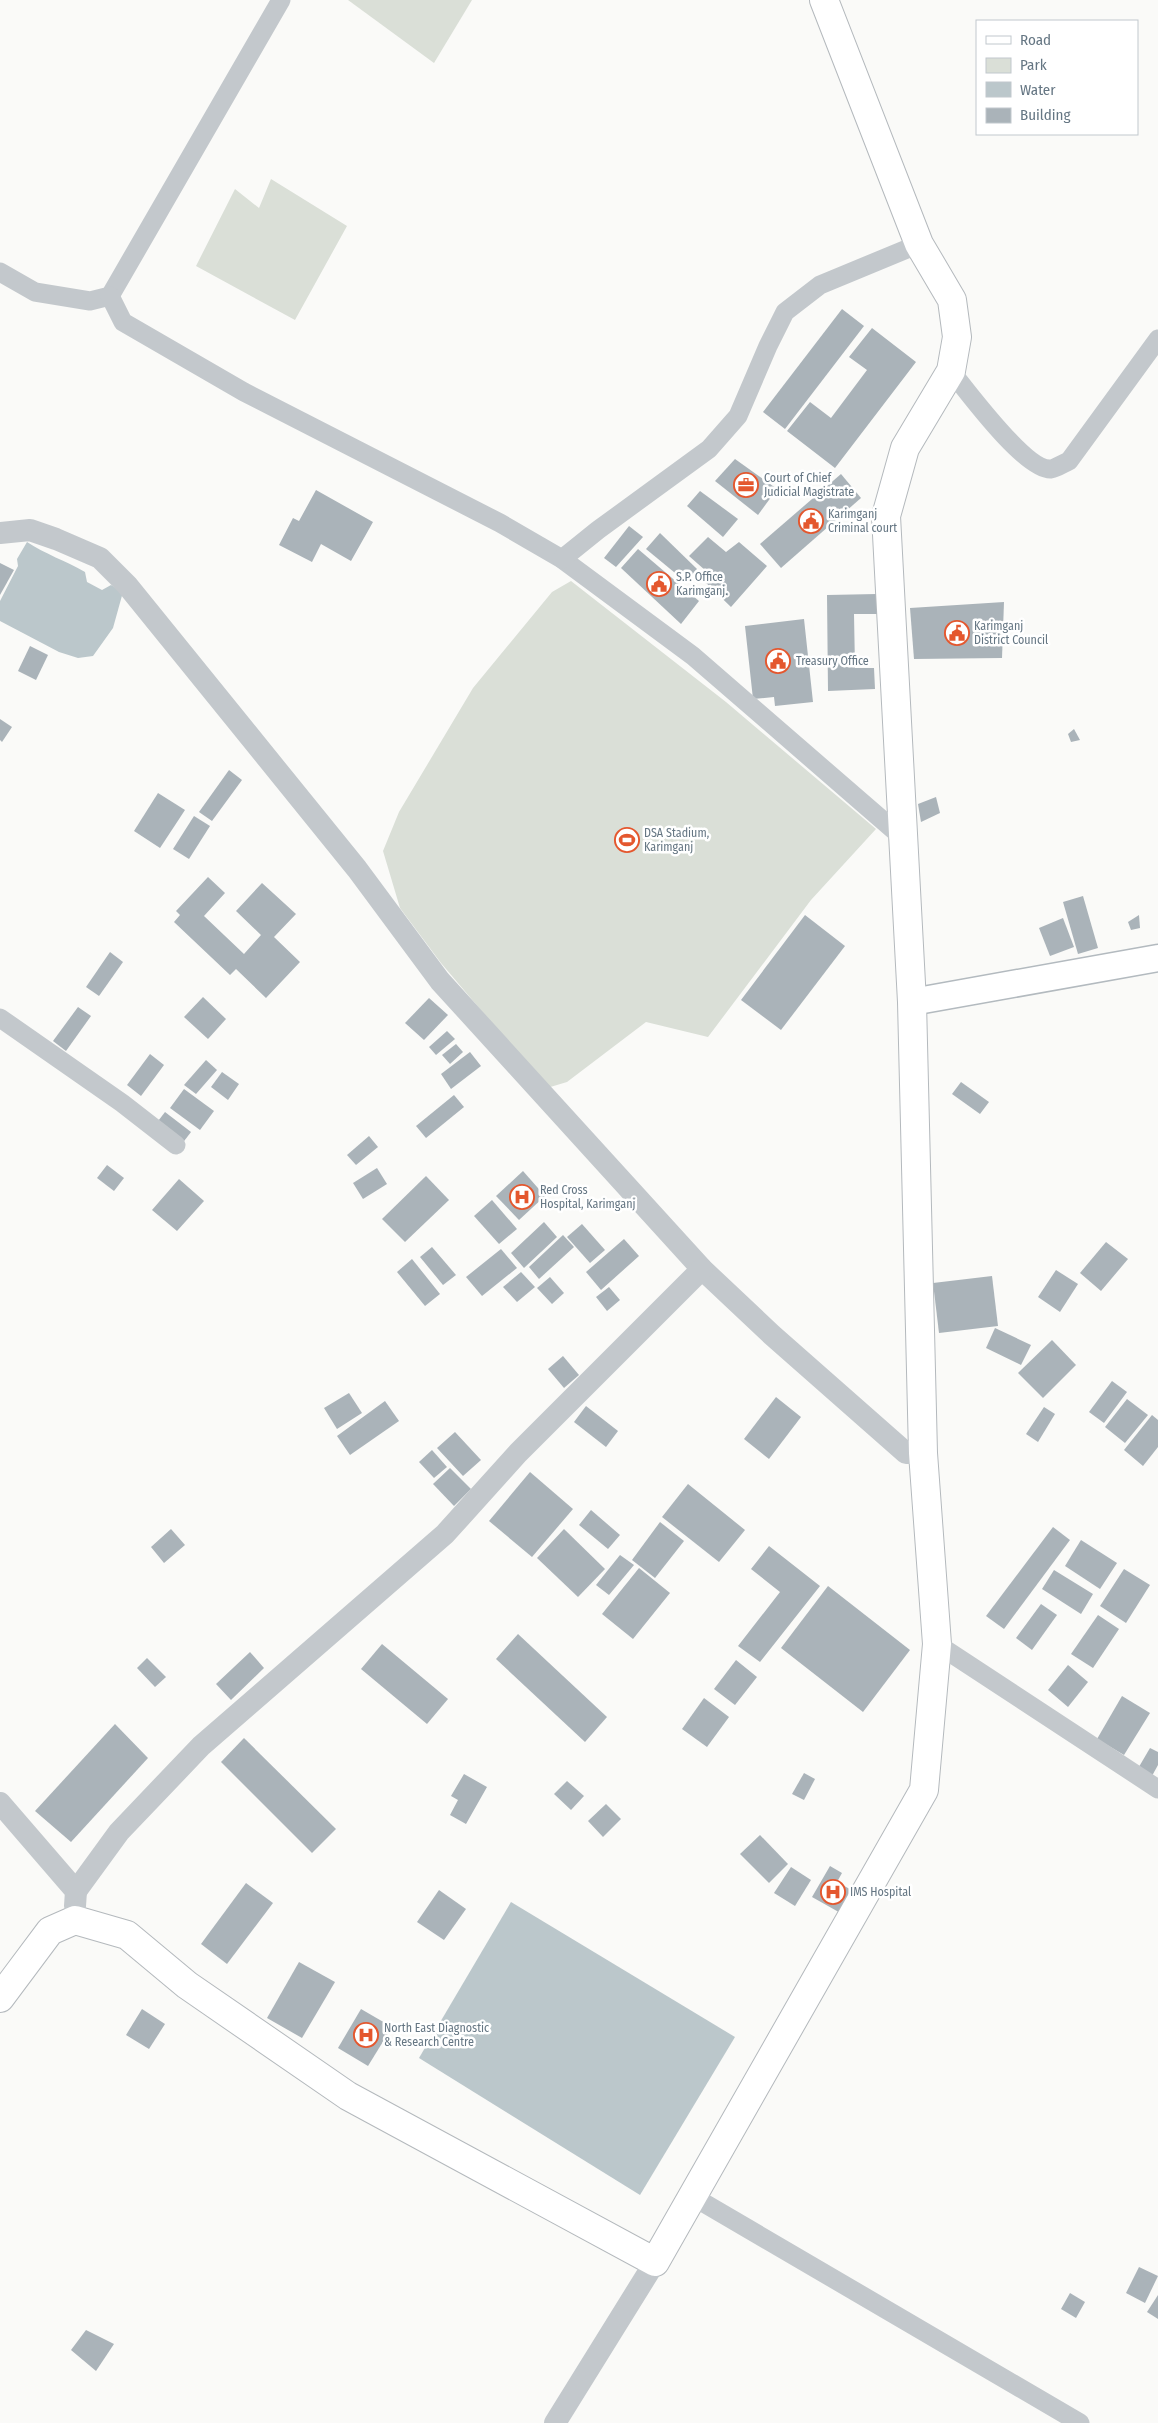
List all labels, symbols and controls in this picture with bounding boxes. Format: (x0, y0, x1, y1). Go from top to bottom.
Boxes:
legend (976, 20, 1138, 135)
text: Road (1020, 31, 1051, 49)
text: Park (1020, 56, 1047, 74)
text: Water (1020, 81, 1056, 99)
text: Building (1020, 106, 1071, 124)
place label: Court of Chief Judicial Magistrate (764, 471, 854, 499)
office icon: Court of Chief Judicial Magistrate (733, 472, 759, 498)
place label: Karimganj Criminal court (828, 507, 897, 535)
public building icon: Karimganj Criminal court (798, 508, 824, 534)
place label: S.P. Office Karimganj. (676, 570, 728, 598)
public building icon: S.P. Office Karimganj. (646, 571, 672, 597)
place label: Karimganj District Council (974, 619, 1048, 647)
public building icon: Karimganj District Council (944, 620, 970, 646)
public building icon: Treasury Office (765, 648, 791, 674)
place label: Treasury Office (796, 654, 869, 668)
place label: DSA Stadium, Karimganj (644, 826, 709, 854)
sports icon: DSA Stadium, Karimganj (614, 827, 640, 853)
place label: Red Cross Hospital, Karimganj (540, 1183, 636, 1211)
hospital icon: Red Cross Hospital, Karimganj (509, 1184, 535, 1210)
hospital icon: IMS Hospital (820, 1879, 846, 1905)
place label: IMS Hospital (850, 1885, 911, 1899)
place label: North East Diagnostic & Research Centre (384, 2021, 489, 2049)
hospital icon: North East Diagnostic & Research Centre (353, 2022, 379, 2048)

